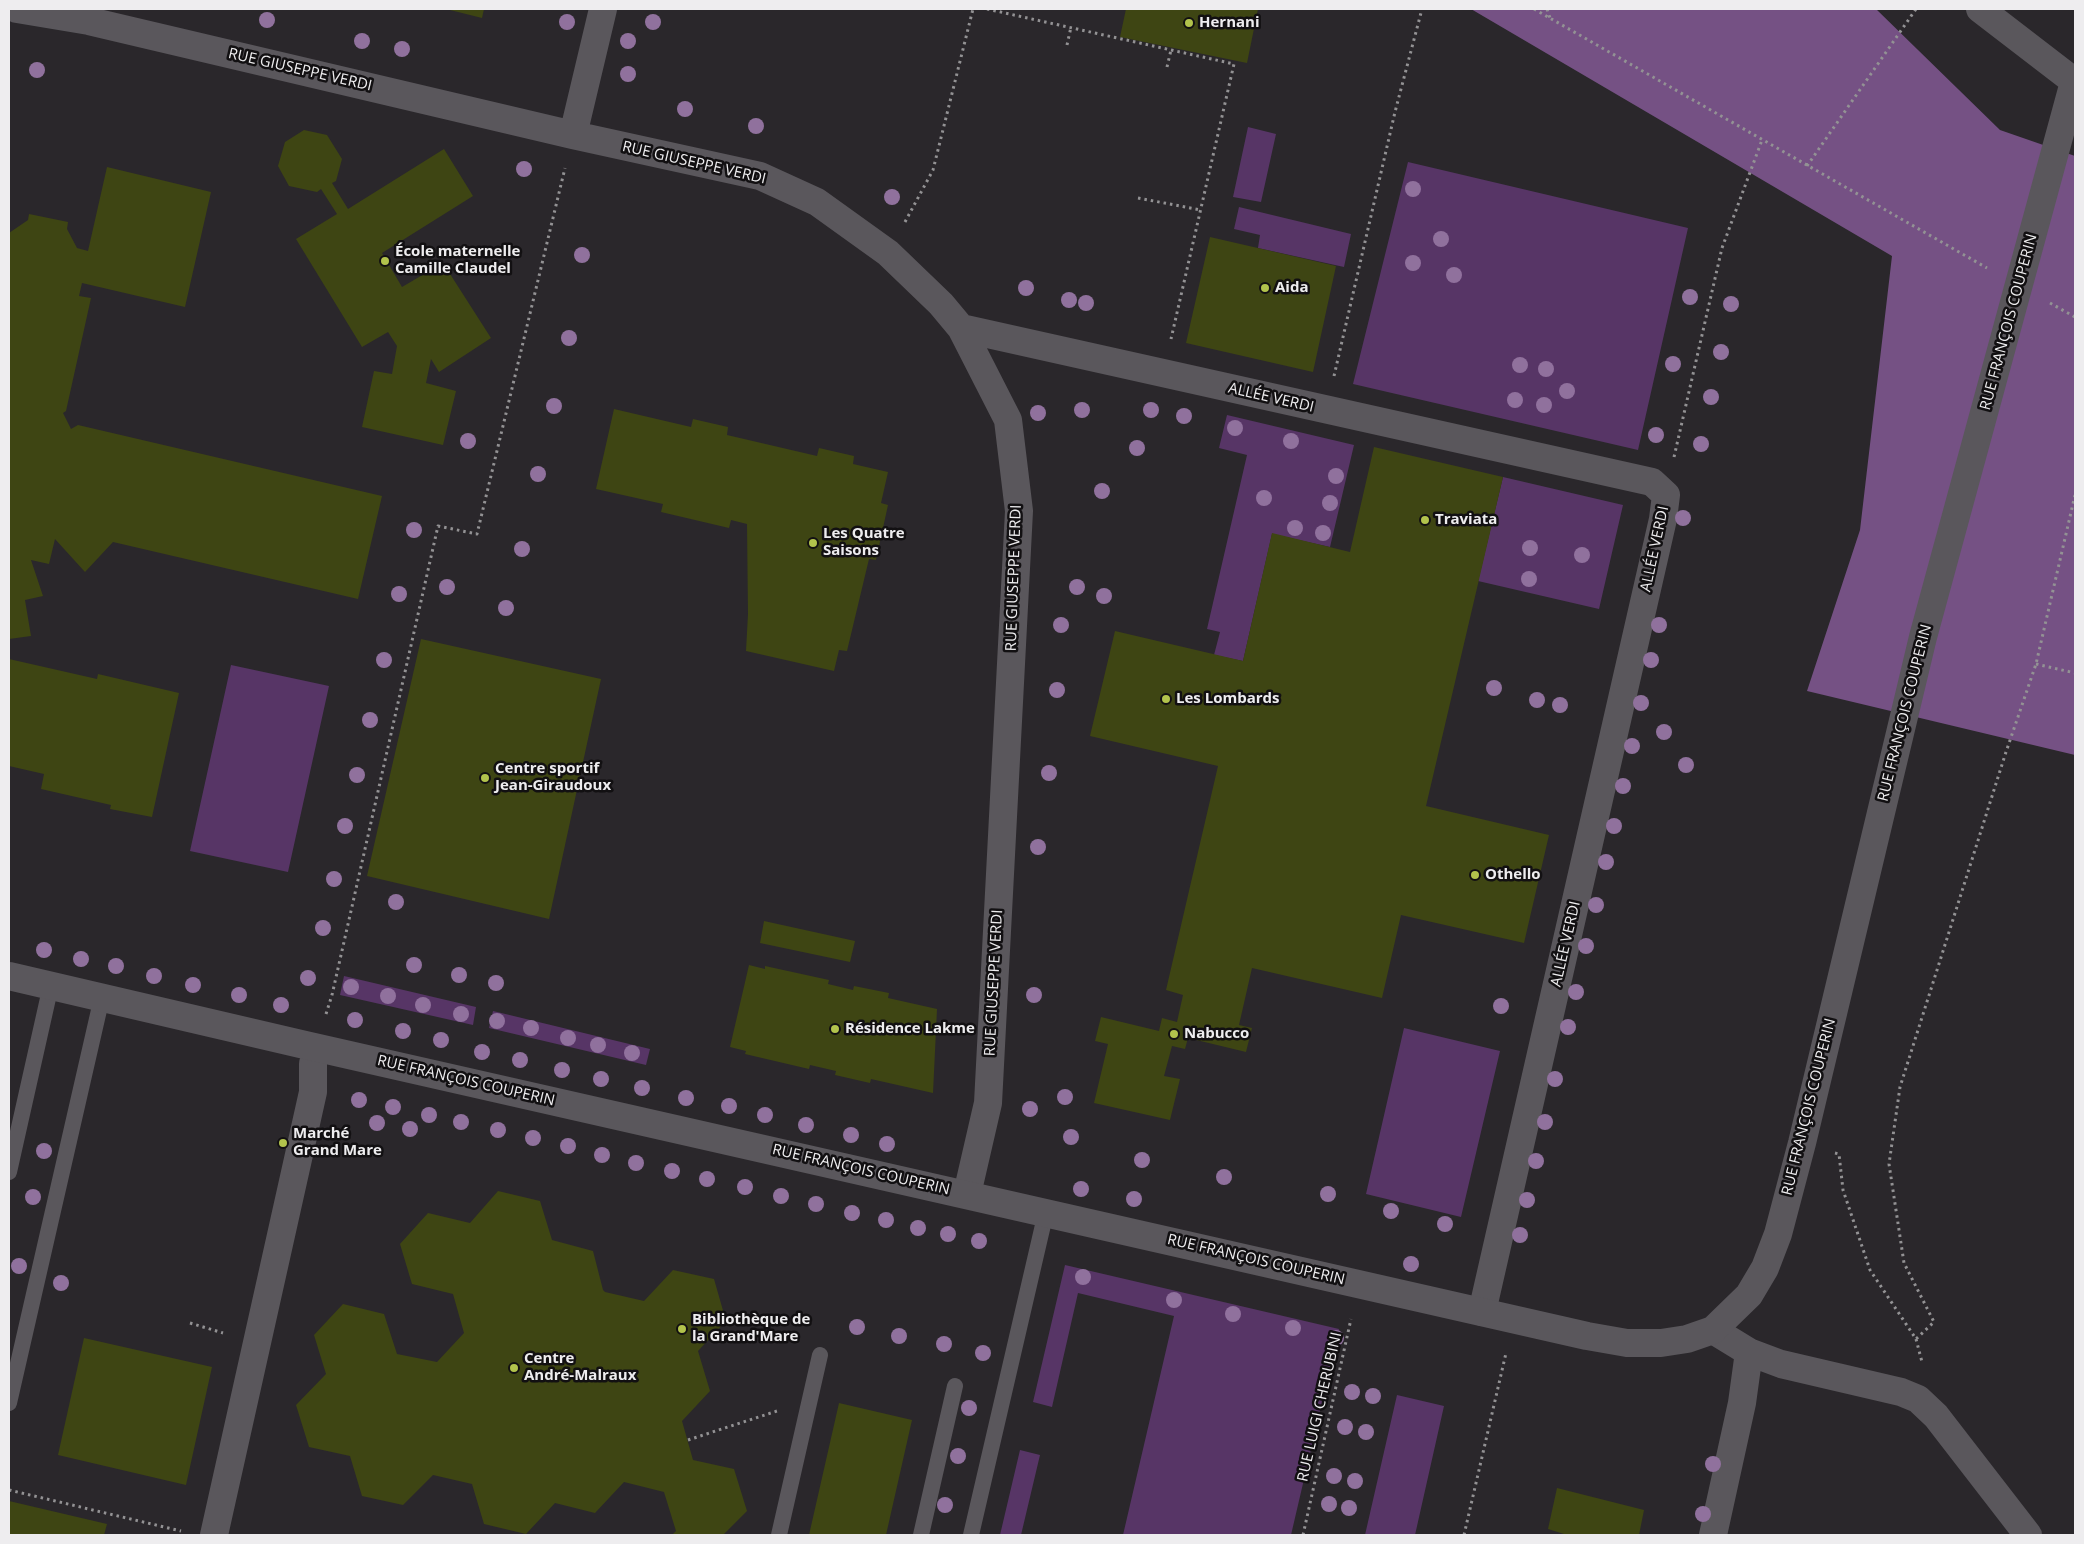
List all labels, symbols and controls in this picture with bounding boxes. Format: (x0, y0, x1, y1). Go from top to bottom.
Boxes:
place label: Hernani (1199, 14, 1260, 32)
marker: Hernani (1183, 17, 1195, 29)
street label: RUE GIUSEPPE VERDI (226, 45, 374, 95)
street label: RUE GIUSEPPE VERDI (620, 138, 768, 188)
street label: RUE FRANÇOIS COUPERIN (1977, 232, 2041, 412)
place label: École maternelle Camille Claudel (395, 243, 520, 278)
marker: École maternelle Camille Claudel (379, 255, 391, 267)
place label: Aida (1275, 279, 1308, 297)
marker: Aida (1259, 282, 1271, 294)
street label: ALLÉE VERDI (1226, 379, 1316, 417)
street label: RUE GIUSEPPE VERDI (1002, 504, 1026, 652)
street label: ALLÉE VERDI (1637, 504, 1673, 594)
place label: Traviata (1435, 511, 1497, 529)
marker: Traviata (1419, 514, 1431, 526)
place label: Les Quatre Saisons (823, 525, 905, 560)
marker: Les Quatre Saisons (807, 537, 819, 549)
street label: RUE FRANÇOIS COUPERIN (1874, 623, 1936, 803)
place label: Les Lombards (1176, 690, 1279, 708)
marker: Les Lombards (1160, 693, 1172, 705)
place label: Centre sportif Jean-Giraudoux (495, 760, 611, 795)
marker: Centre sportif Jean-Giraudoux (479, 772, 491, 784)
place label: Othello (1485, 866, 1541, 884)
marker: Othello (1469, 869, 1481, 881)
street label: ALLÉE VERDI (1547, 899, 1585, 989)
street label: RUE GIUSEPPE VERDI (981, 909, 1007, 1057)
street label: RUE FRANÇOIS COUPERIN (1778, 1017, 1840, 1197)
place label: Résidence Lakme (845, 1020, 975, 1038)
marker: Résidence Lakme (829, 1023, 841, 1035)
place label: Nabucco (1184, 1025, 1249, 1043)
marker: Nabucco (1168, 1028, 1180, 1040)
street label: RUE FRANÇOIS COUPERIN (375, 1052, 557, 1110)
place label: Marché Grand Mare (293, 1125, 382, 1160)
marker: Marché Grand Mare (277, 1137, 289, 1149)
street label: RUE FRANÇOIS COUPERIN (770, 1141, 952, 1199)
street label: RUE FRANÇOIS COUPERIN (1165, 1231, 1347, 1289)
place label: Bibliothèque de la Grand'Mare (692, 1311, 810, 1346)
marker: Bibliothèque de la Grand'Mare (676, 1323, 688, 1335)
street label: RUE LUIGI CHERUBINI (1294, 1331, 1346, 1483)
place label: Centre André-Malraux (524, 1350, 636, 1385)
marker: Centre André-Malraux (508, 1362, 520, 1374)

